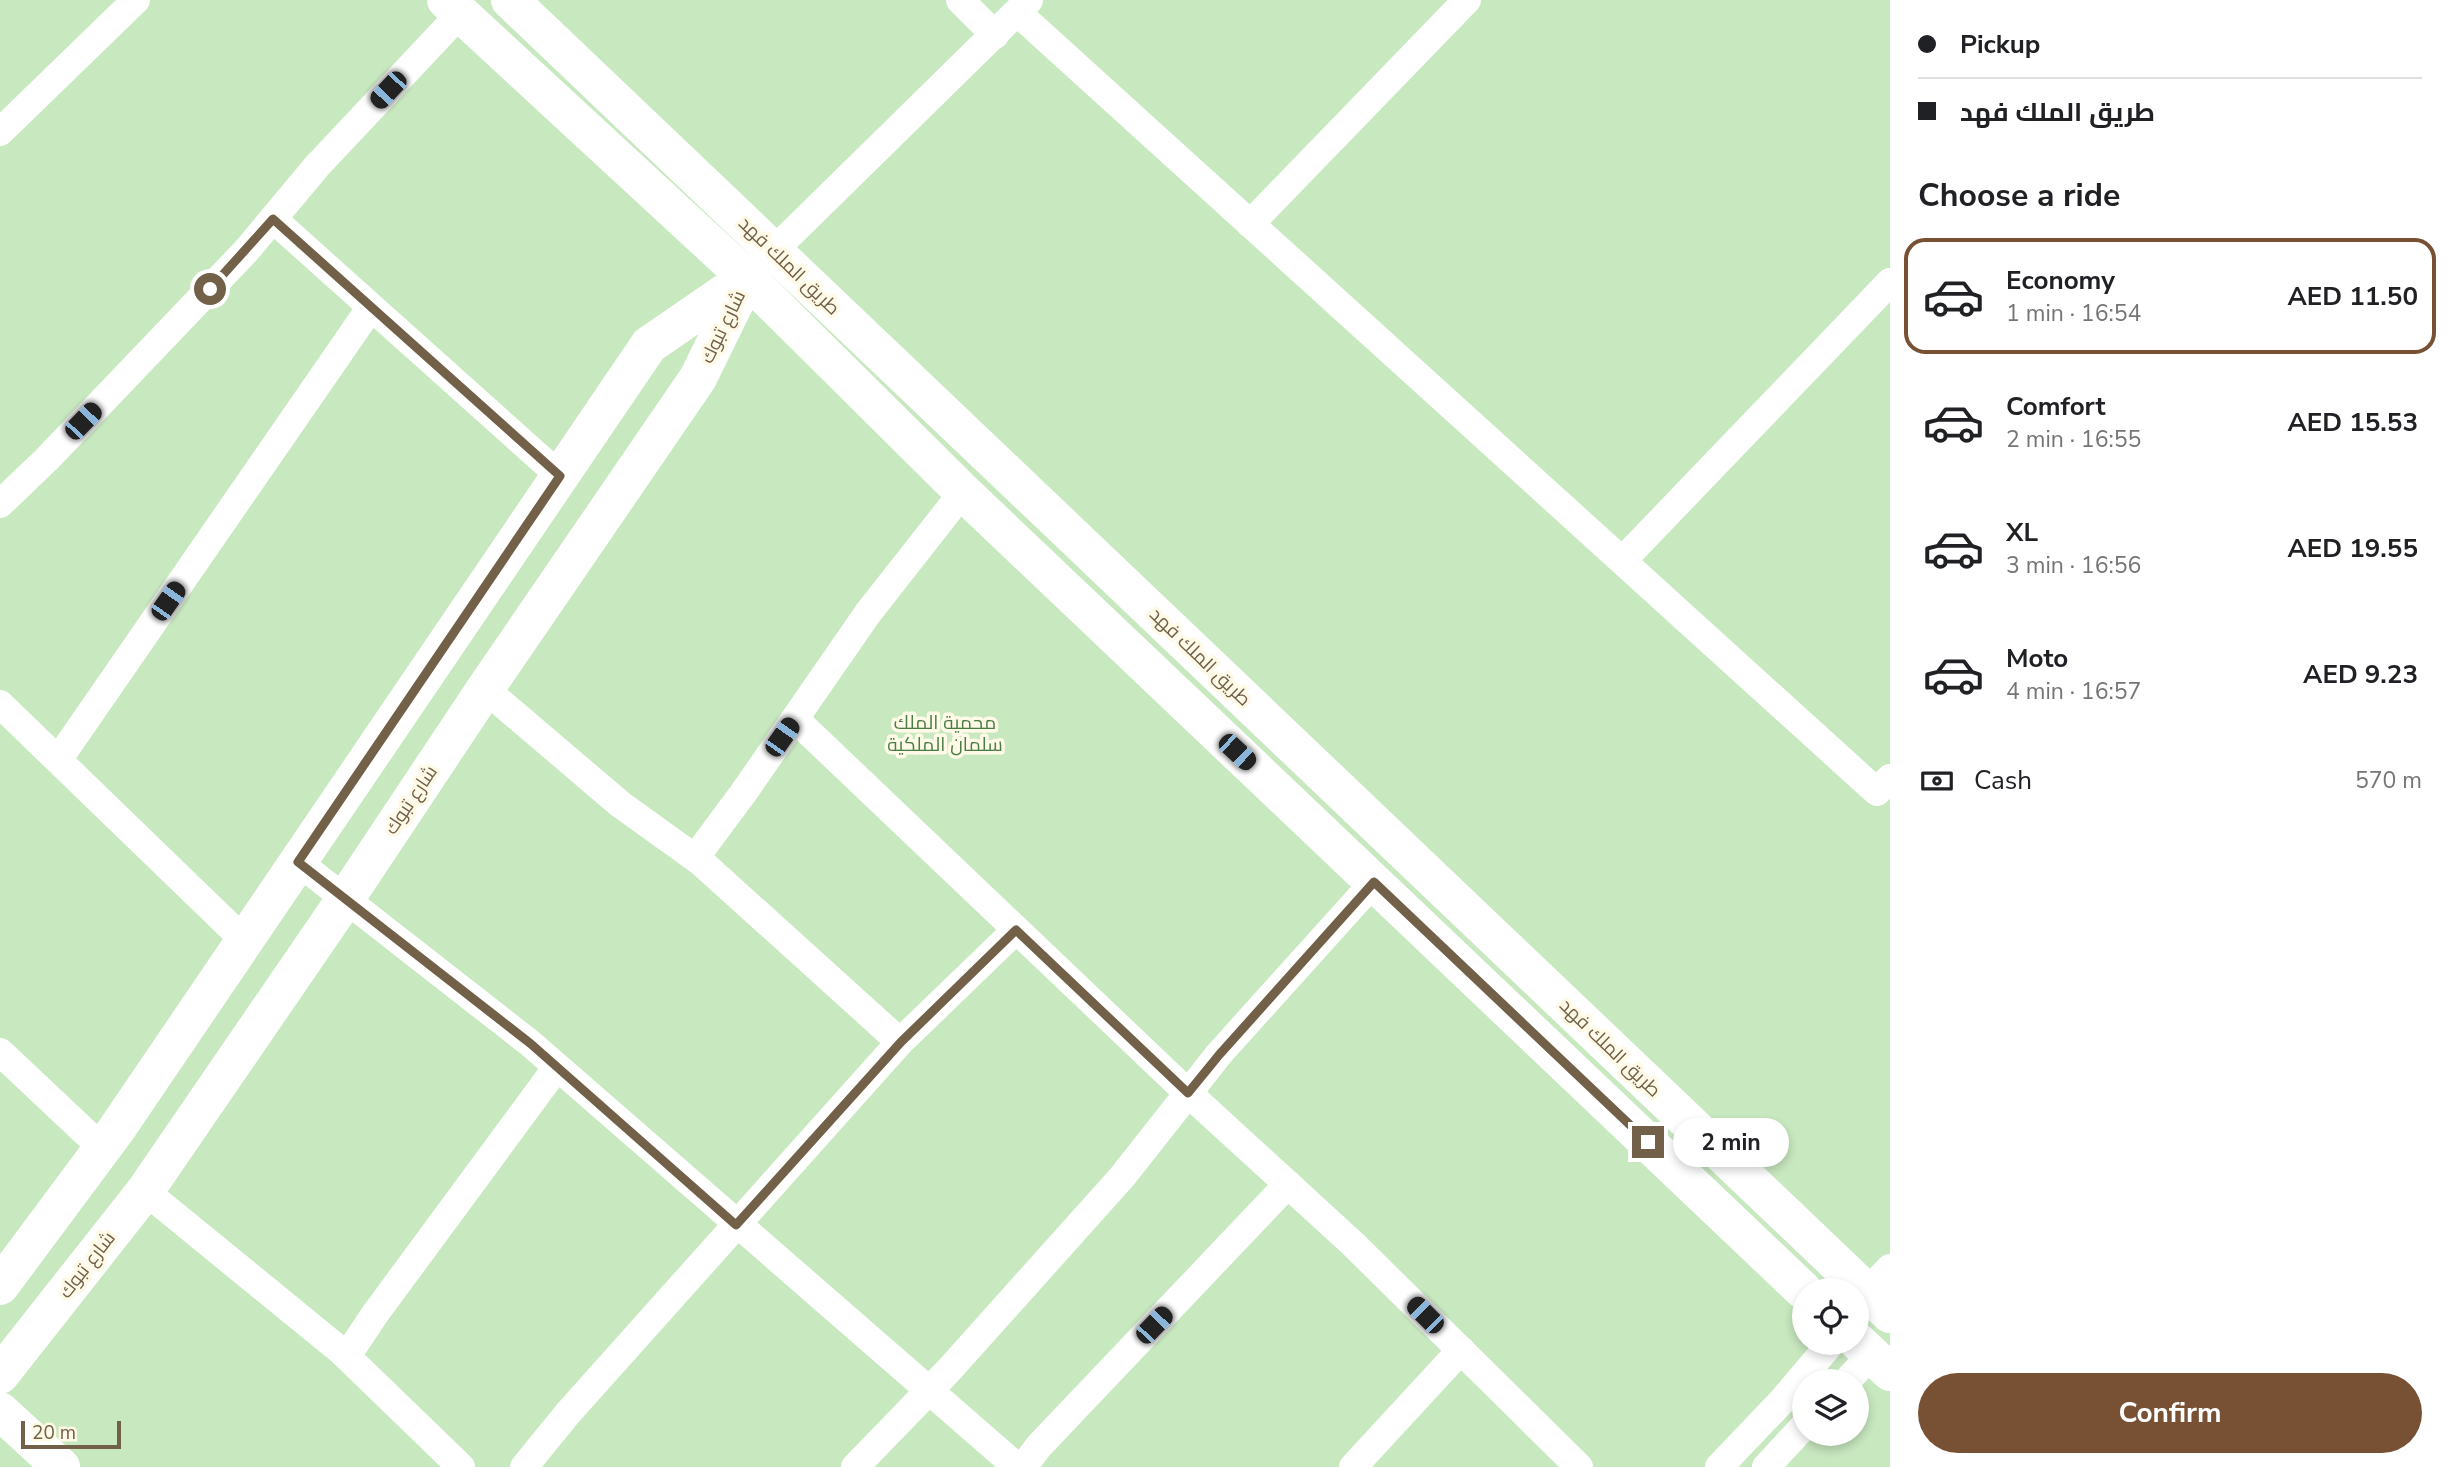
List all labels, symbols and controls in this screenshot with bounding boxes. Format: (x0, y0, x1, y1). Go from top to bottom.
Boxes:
text: Pickup (1960, 27, 2040, 62)
car (366, 67, 411, 113)
text: طريق الملك فهد (1960, 95, 2155, 130)
text: Choose a ride (1918, 174, 2120, 217)
street label: طريق الملك فهد (733, 211, 845, 321)
text: Economy (2006, 263, 2115, 298)
icon: car (1922, 265, 1985, 328)
route start (194, 273, 226, 305)
text: AED 11.50 (2287, 279, 2418, 314)
street label: شارع تبوك (694, 286, 752, 368)
text: 1 min · 16:54 (2006, 298, 2141, 329)
text: Comfort (2006, 389, 2106, 424)
icon: car (1922, 391, 1985, 454)
car (61, 399, 106, 443)
text: AED 15.53 (2287, 405, 2418, 440)
text: 2 min · 16:55 (2006, 424, 2141, 455)
text: XL (2006, 515, 2038, 550)
icon: car (1922, 517, 1985, 580)
text: AED 19.55 (2287, 531, 2418, 566)
text: 3 min · 16:56 (2006, 550, 2141, 581)
car (148, 578, 189, 624)
street label: طريق الملك فهد (1144, 602, 1256, 712)
text: Moto (2006, 641, 2068, 676)
icon: car (1922, 643, 1985, 706)
text: AED 9.23 (2303, 657, 2418, 692)
text: 4 min · 16:57 (2006, 676, 2141, 707)
park label: محمية الملك سلمان الملكية (887, 710, 1003, 758)
car (762, 714, 803, 760)
car (1215, 730, 1260, 774)
street label: شارع تبوك (378, 760, 444, 840)
icon: cash (1918, 762, 1956, 800)
text: Cash (1974, 763, 2032, 798)
text: 570 m (2355, 765, 2422, 796)
street label: طريق الملك فهد (1554, 993, 1666, 1103)
callout: 2 min (1672, 1118, 1788, 1166)
route end (1632, 1126, 1664, 1158)
text: 2 min (1701, 1127, 1761, 1158)
street label: شارع تبوك (53, 1226, 121, 1304)
map controls (1792, 1278, 1869, 1446)
button: locate (1792, 1278, 1869, 1355)
car (1403, 1293, 1448, 1337)
car (1132, 1303, 1177, 1347)
button: layers (1792, 1369, 1869, 1446)
button: Confirm (1918, 1373, 2422, 1453)
scale bar (21, 1418, 121, 1450)
text: 20 m (32, 1420, 76, 1446)

